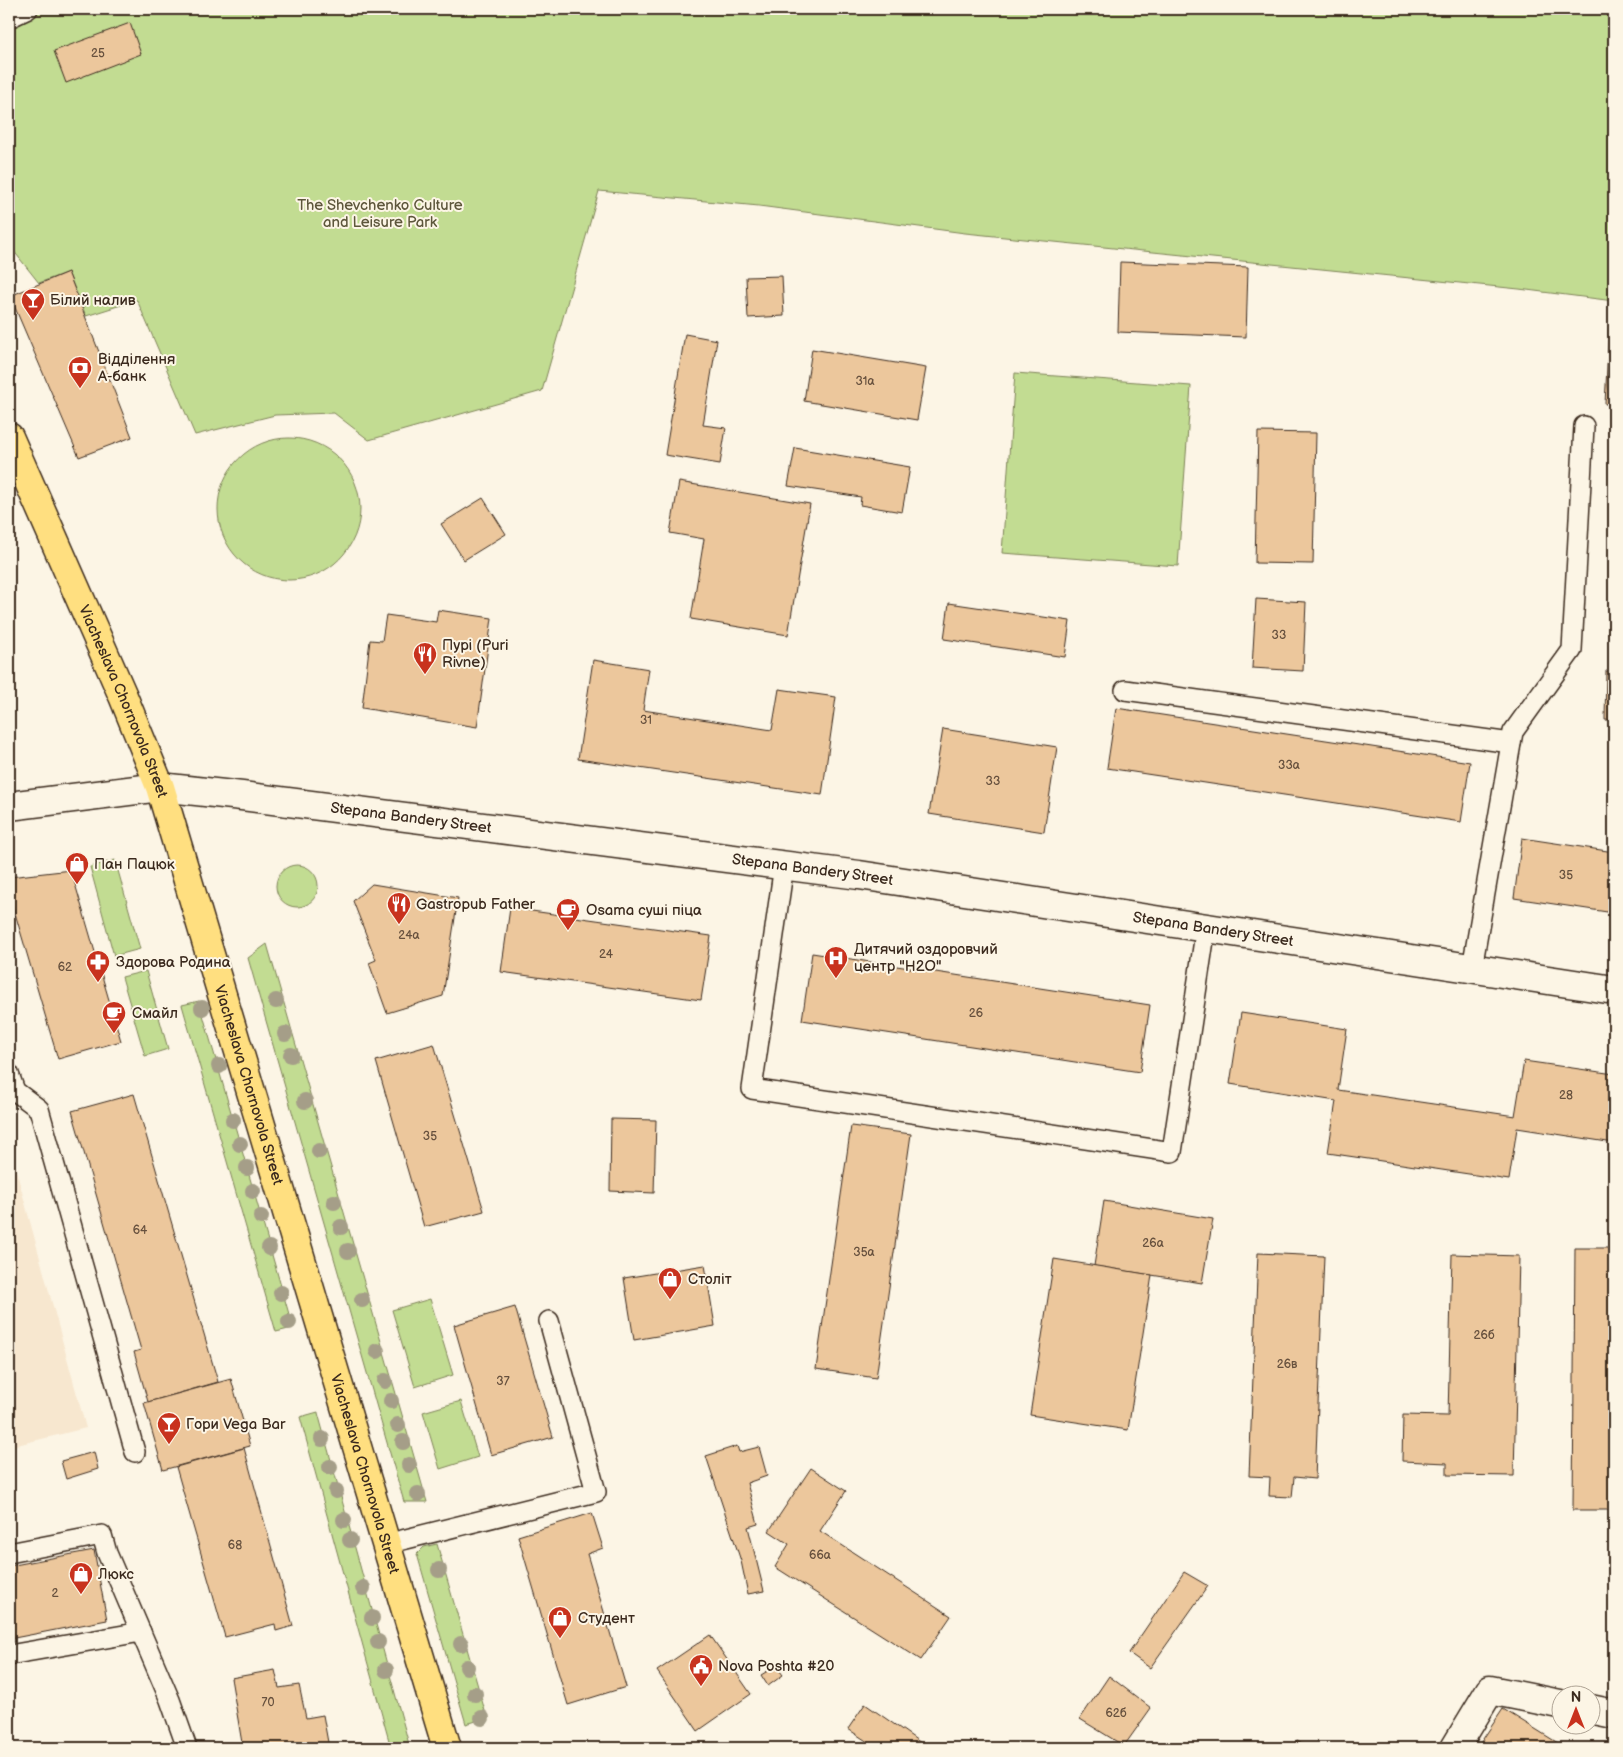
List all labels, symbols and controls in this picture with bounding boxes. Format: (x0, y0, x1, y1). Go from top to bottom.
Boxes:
house number: 25 (91, 46, 105, 61)
park label: The Shevchenko Culture and Leisure Park (297, 196, 463, 232)
bar icon: Білий налив (20, 287, 46, 321)
place label: Білий налив (50, 291, 136, 310)
place label: Відділення А-банк (97, 350, 175, 386)
bank icon: Відділення А-банк (67, 355, 93, 389)
house number: 31а (855, 374, 875, 389)
street label: Viacheslava Chornovola Street (75, 602, 172, 800)
house number: 33 (1272, 628, 1286, 643)
place label: Пурі (Puri Rivne) (442, 636, 508, 672)
restaurant icon: Пурі (Puri Rivne) (412, 641, 438, 675)
house number: 31 (640, 713, 652, 728)
house number: 33а (1278, 758, 1300, 773)
house number: 33 (986, 774, 1000, 789)
street label: Stepana Bandery Street (329, 798, 493, 837)
street label: Stepana Bandery Street (731, 849, 895, 890)
shop icon: Пан Пацюк (64, 851, 90, 885)
place label: Пан Пацюк (94, 855, 175, 874)
house number: 35 (1559, 868, 1573, 883)
restaurant icon: Gastropub Father (386, 891, 412, 925)
place label: Gastropub Father (416, 895, 536, 914)
cafe icon: Osama суші піца (555, 897, 581, 931)
place label: Osama суші піца (586, 901, 702, 920)
street label: Stepana Bandery Street (1132, 907, 1295, 951)
house number: 24а (398, 928, 420, 943)
place label: Дитячий оздоровчий центр "H2O" (854, 940, 998, 976)
hospital icon: Дитячий оздоровчий центр "H2O" (823, 945, 849, 979)
house number: 24 (599, 947, 614, 962)
pharmacy icon: Здорова Родина (85, 949, 111, 983)
place label: Здорова Родина (116, 953, 231, 972)
house number: 62 (58, 960, 72, 975)
street label: Viacheslava Chornovola Street (210, 983, 288, 1187)
cafe icon: Смайл (101, 1000, 127, 1034)
place label: Смайл (132, 1004, 178, 1023)
house number: 26 (969, 1006, 983, 1021)
house number: 28 (1559, 1088, 1573, 1103)
house number: 35 (423, 1129, 437, 1144)
house number: 64 (133, 1223, 148, 1238)
house number: 26а (1142, 1236, 1164, 1251)
house number: 35а (853, 1245, 875, 1260)
shop icon: Століт (657, 1266, 683, 1300)
place label: Століт (688, 1270, 732, 1289)
house number: 26б (1474, 1328, 1495, 1343)
house number: 26в (1277, 1357, 1298, 1372)
street label: Viacheslava Chornovola Street (326, 1372, 404, 1576)
house number: 37 (496, 1374, 510, 1389)
bar icon: Гори Vega Bar (156, 1411, 182, 1445)
place label: Гори Vega Bar (186, 1415, 286, 1434)
house number: 68 (228, 1538, 242, 1553)
house number: 66а (809, 1548, 831, 1563)
shop icon: Люкс (68, 1561, 94, 1595)
place label: Люкс (97, 1565, 134, 1584)
house number: 2 (51, 1586, 59, 1601)
shop icon: Студент (547, 1605, 573, 1639)
place label: Студент (578, 1609, 635, 1628)
public building icon: Nova Poshta #20 (688, 1653, 714, 1687)
place label: Nova Poshta #20 (718, 1657, 835, 1676)
north arrow (1550, 1684, 1600, 1734)
text: N (1571, 1689, 1581, 1706)
house number: 70 (262, 1695, 274, 1710)
house number: 62б (1106, 1706, 1127, 1721)

